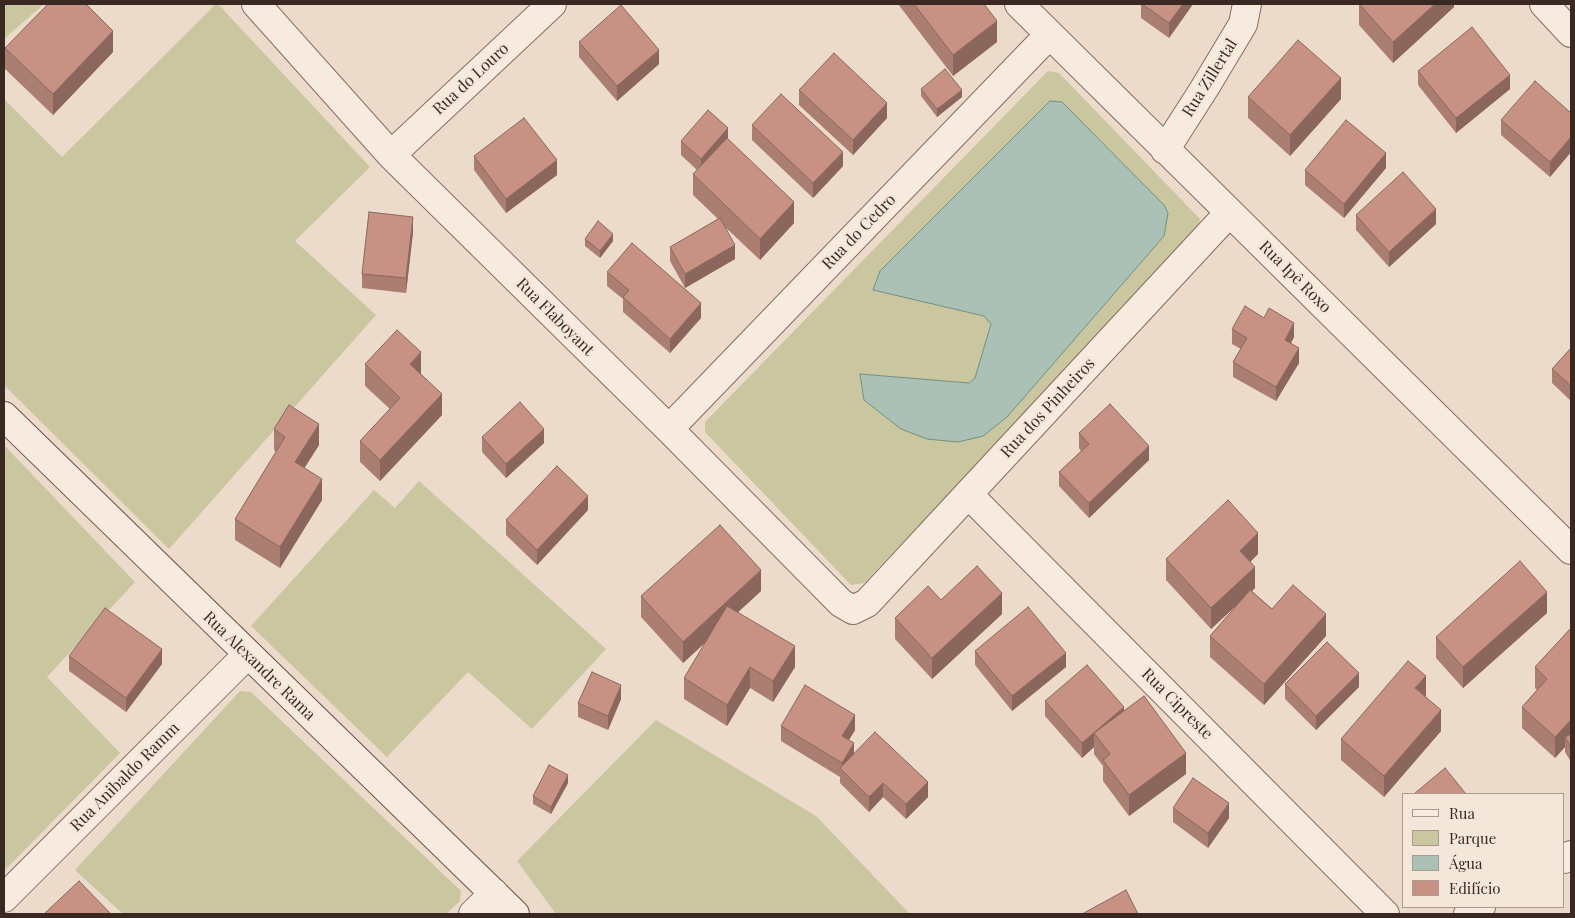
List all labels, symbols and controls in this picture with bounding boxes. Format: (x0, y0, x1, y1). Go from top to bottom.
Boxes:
street label: Rua Zillertal (1178, 36, 1242, 120)
street label: Rua do Louro (429, 39, 513, 119)
street label: Rua do Cedro (818, 190, 900, 274)
street label: Rua Ipê Roxo (1255, 237, 1335, 317)
street label: Rua Flaboyant (512, 274, 598, 360)
street label: Rua dos Pinheiros (997, 354, 1099, 462)
street label: Rua Alexandre Rama (199, 608, 319, 724)
street label: Rua Cipreste (1138, 665, 1216, 743)
street label: Rua Anibaldo Ramm (67, 719, 183, 835)
legend (1402, 793, 1565, 908)
text: Rua (1449, 803, 1475, 823)
text: Parque (1449, 828, 1496, 848)
text: Água (1449, 853, 1483, 873)
text: Edifício (1449, 878, 1501, 898)

